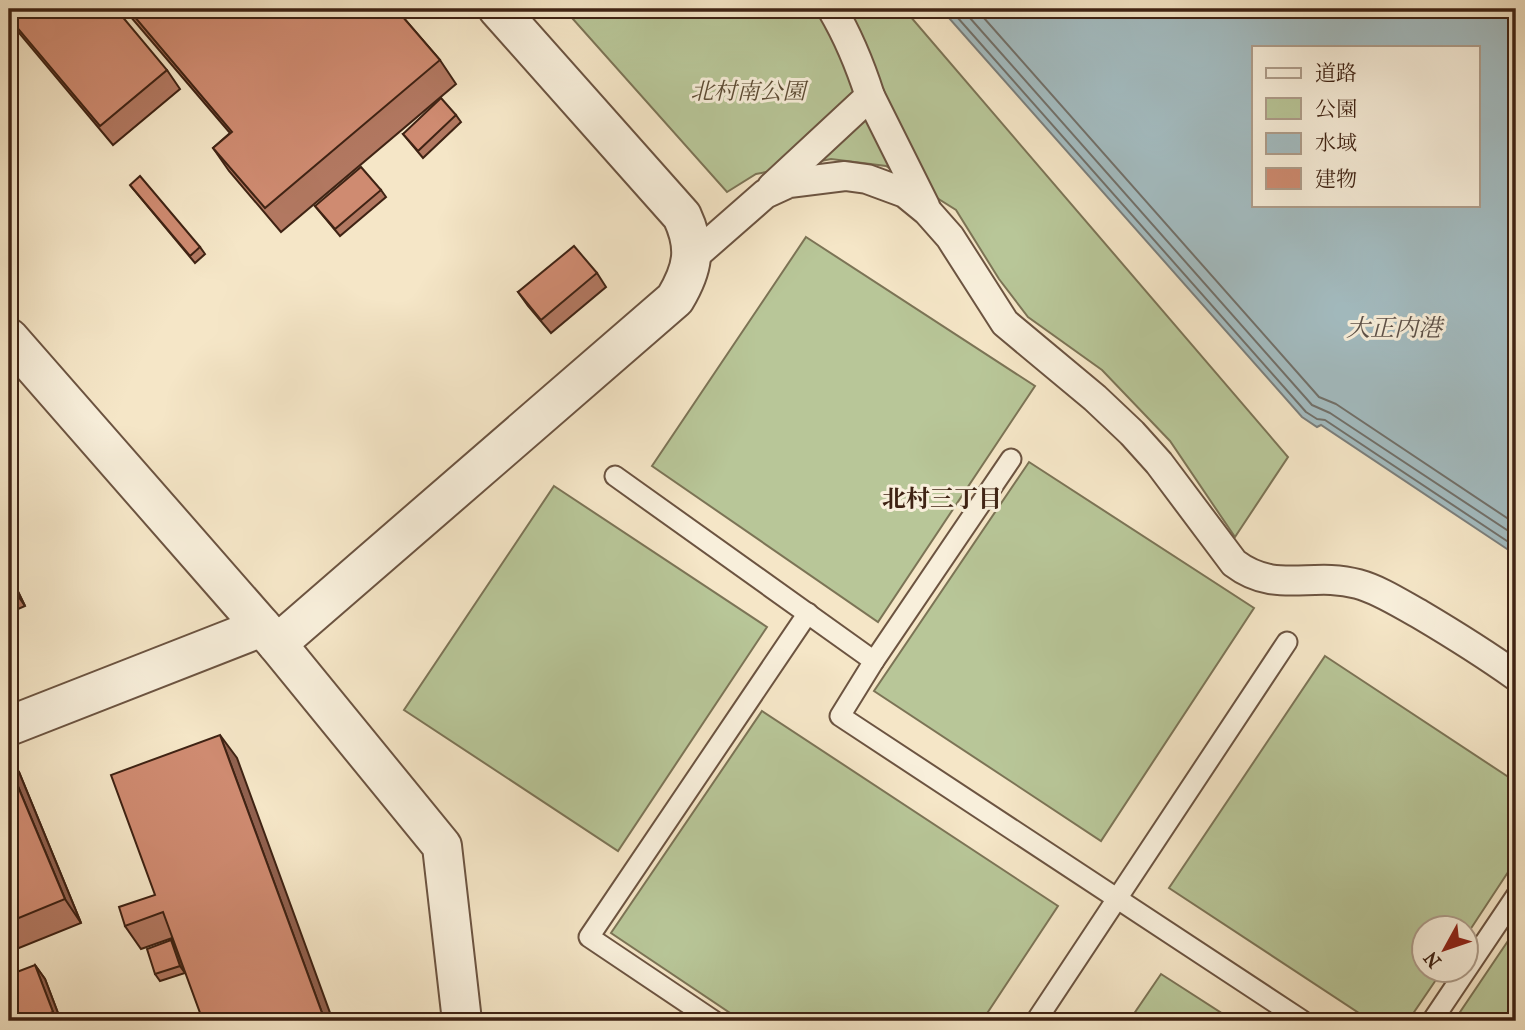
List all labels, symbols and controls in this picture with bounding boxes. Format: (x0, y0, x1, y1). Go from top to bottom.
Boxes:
legend (1252, 46, 1480, 206)
text: 道路 (1315, 61, 1357, 85)
park label: 北村南公園 (691, 78, 810, 105)
text: 公園 (1315, 97, 1357, 121)
text: 水域 (1315, 131, 1357, 155)
text: 建物 (1315, 167, 1357, 191)
water label: 大正内港 (1346, 314, 1445, 342)
district label: 北村三丁目 (882, 485, 1002, 513)
north arrow (1410, 914, 1480, 984)
text: N (1419, 946, 1446, 972)

